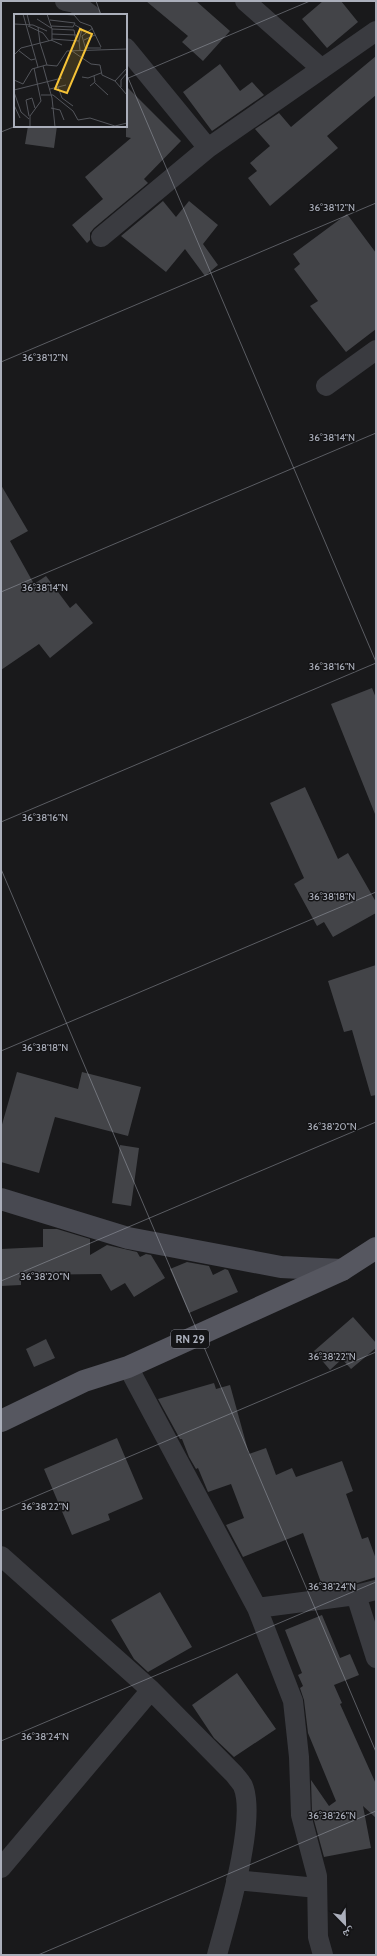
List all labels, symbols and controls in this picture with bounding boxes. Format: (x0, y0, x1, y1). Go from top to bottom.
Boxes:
inset map (14, 14, 127, 127)
text: 36°38'12"N (309, 201, 355, 214)
text: 36°38'12"N (22, 351, 68, 364)
text: 36°38'14"N (309, 431, 355, 444)
text: 36°38'14"N (22, 581, 68, 594)
text: 36°38'16"N (309, 660, 355, 673)
text: 36°38'16"N (22, 811, 68, 824)
text: 36°38'18"N (309, 890, 355, 903)
text: 36°38'18"N (22, 1041, 68, 1054)
text: 36°38'20"N (307, 1120, 357, 1133)
text: 36°38'20"N (20, 1270, 70, 1283)
road number: RN 29 (171, 1330, 209, 1348)
text: 36°38'22"N (308, 1350, 356, 1363)
text: 36°38'22"N (21, 1500, 69, 1513)
text: 36°38'24"N (308, 1580, 356, 1593)
text: 36°38'24"N (21, 1730, 69, 1743)
text: 36°38'26"N (308, 1809, 356, 1822)
north arrow (325, 1904, 365, 1944)
text: ش (340, 1924, 357, 1942)

